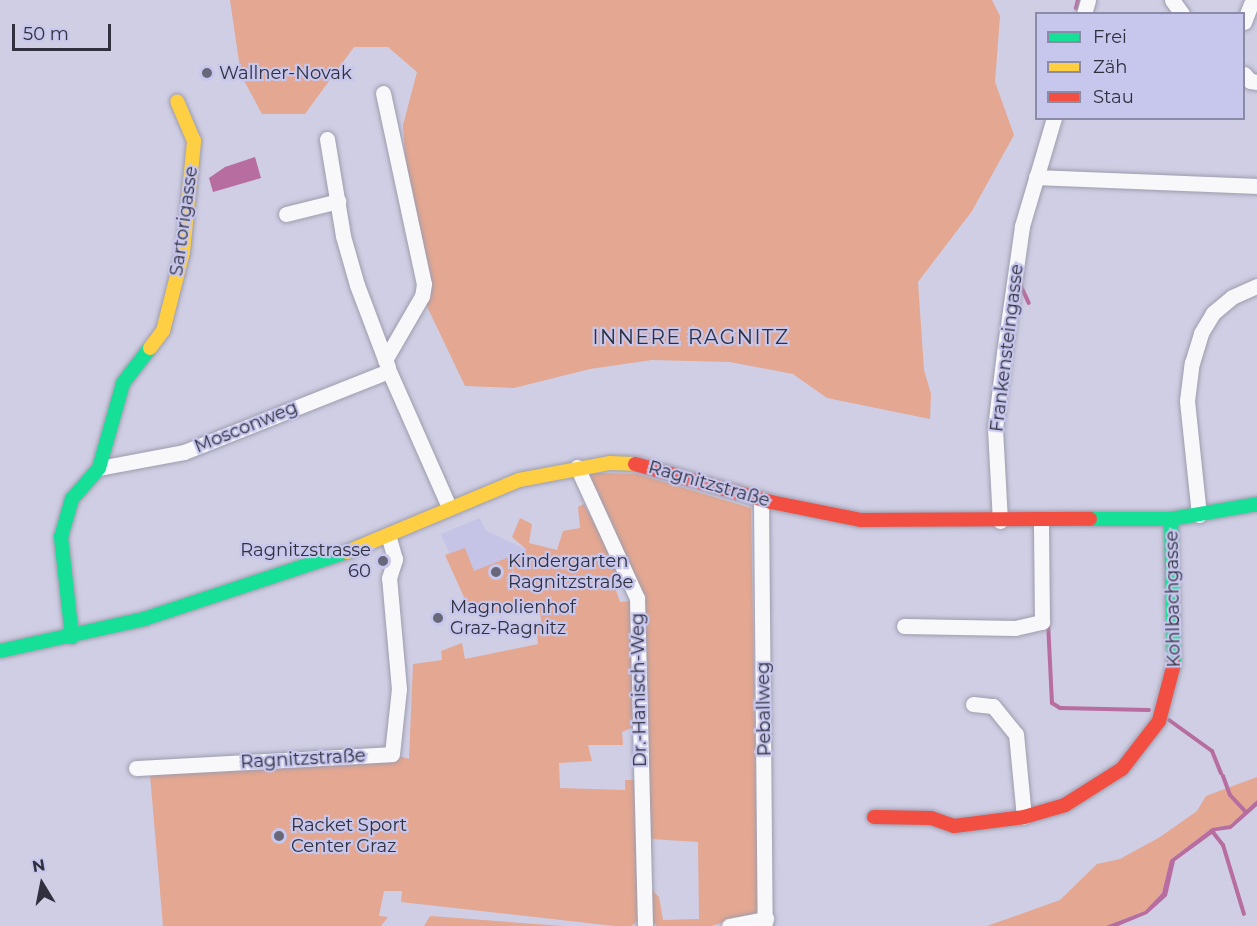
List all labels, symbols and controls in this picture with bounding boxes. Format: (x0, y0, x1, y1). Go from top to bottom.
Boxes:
scale bar (15, 12, 114, 50)
legend (1035, 12, 1245, 120)
text: 50 m (23, 23, 69, 45)
text: Frei (1093, 26, 1127, 48)
text: Zäh (1093, 56, 1128, 78)
place label: Wallner-Novak (219, 62, 352, 84)
marker: Wallner-Novak (200, 66, 214, 80)
text: Stau (1093, 86, 1134, 108)
street label: Sartorigasse (166, 165, 202, 277)
street label: Frankensteingasse (986, 263, 1028, 433)
district label: INNERE RAGNITZ (593, 325, 789, 349)
street label: Mosconweg (191, 397, 301, 457)
street label: Ragnitzstraße (646, 456, 772, 512)
street label: Kohlbachgasse (1161, 530, 1185, 668)
place label: Ragnitzstrasse 60 (240, 540, 371, 582)
place label: Kindergarten Ragnitzstraße (508, 551, 633, 594)
marker: Ragnitzstrasse 60 (376, 554, 390, 568)
marker: Kindergarten Ragnitzstraße (489, 565, 503, 579)
place label: Magnolienhof Graz-Ragnitz (450, 597, 576, 640)
marker: Magnolienhof Graz-Ragnitz (431, 611, 445, 625)
street label: Dr.-Hanisch-Weg (627, 613, 651, 767)
street label: Peballweg (752, 661, 776, 757)
street label: Ragnitzstraße (240, 745, 366, 773)
place label: Racket Sport Center Graz (291, 815, 407, 858)
marker: Racket Sport Center Graz (272, 829, 286, 843)
north arrow (12, 854, 72, 914)
text: N (31, 855, 47, 876)

